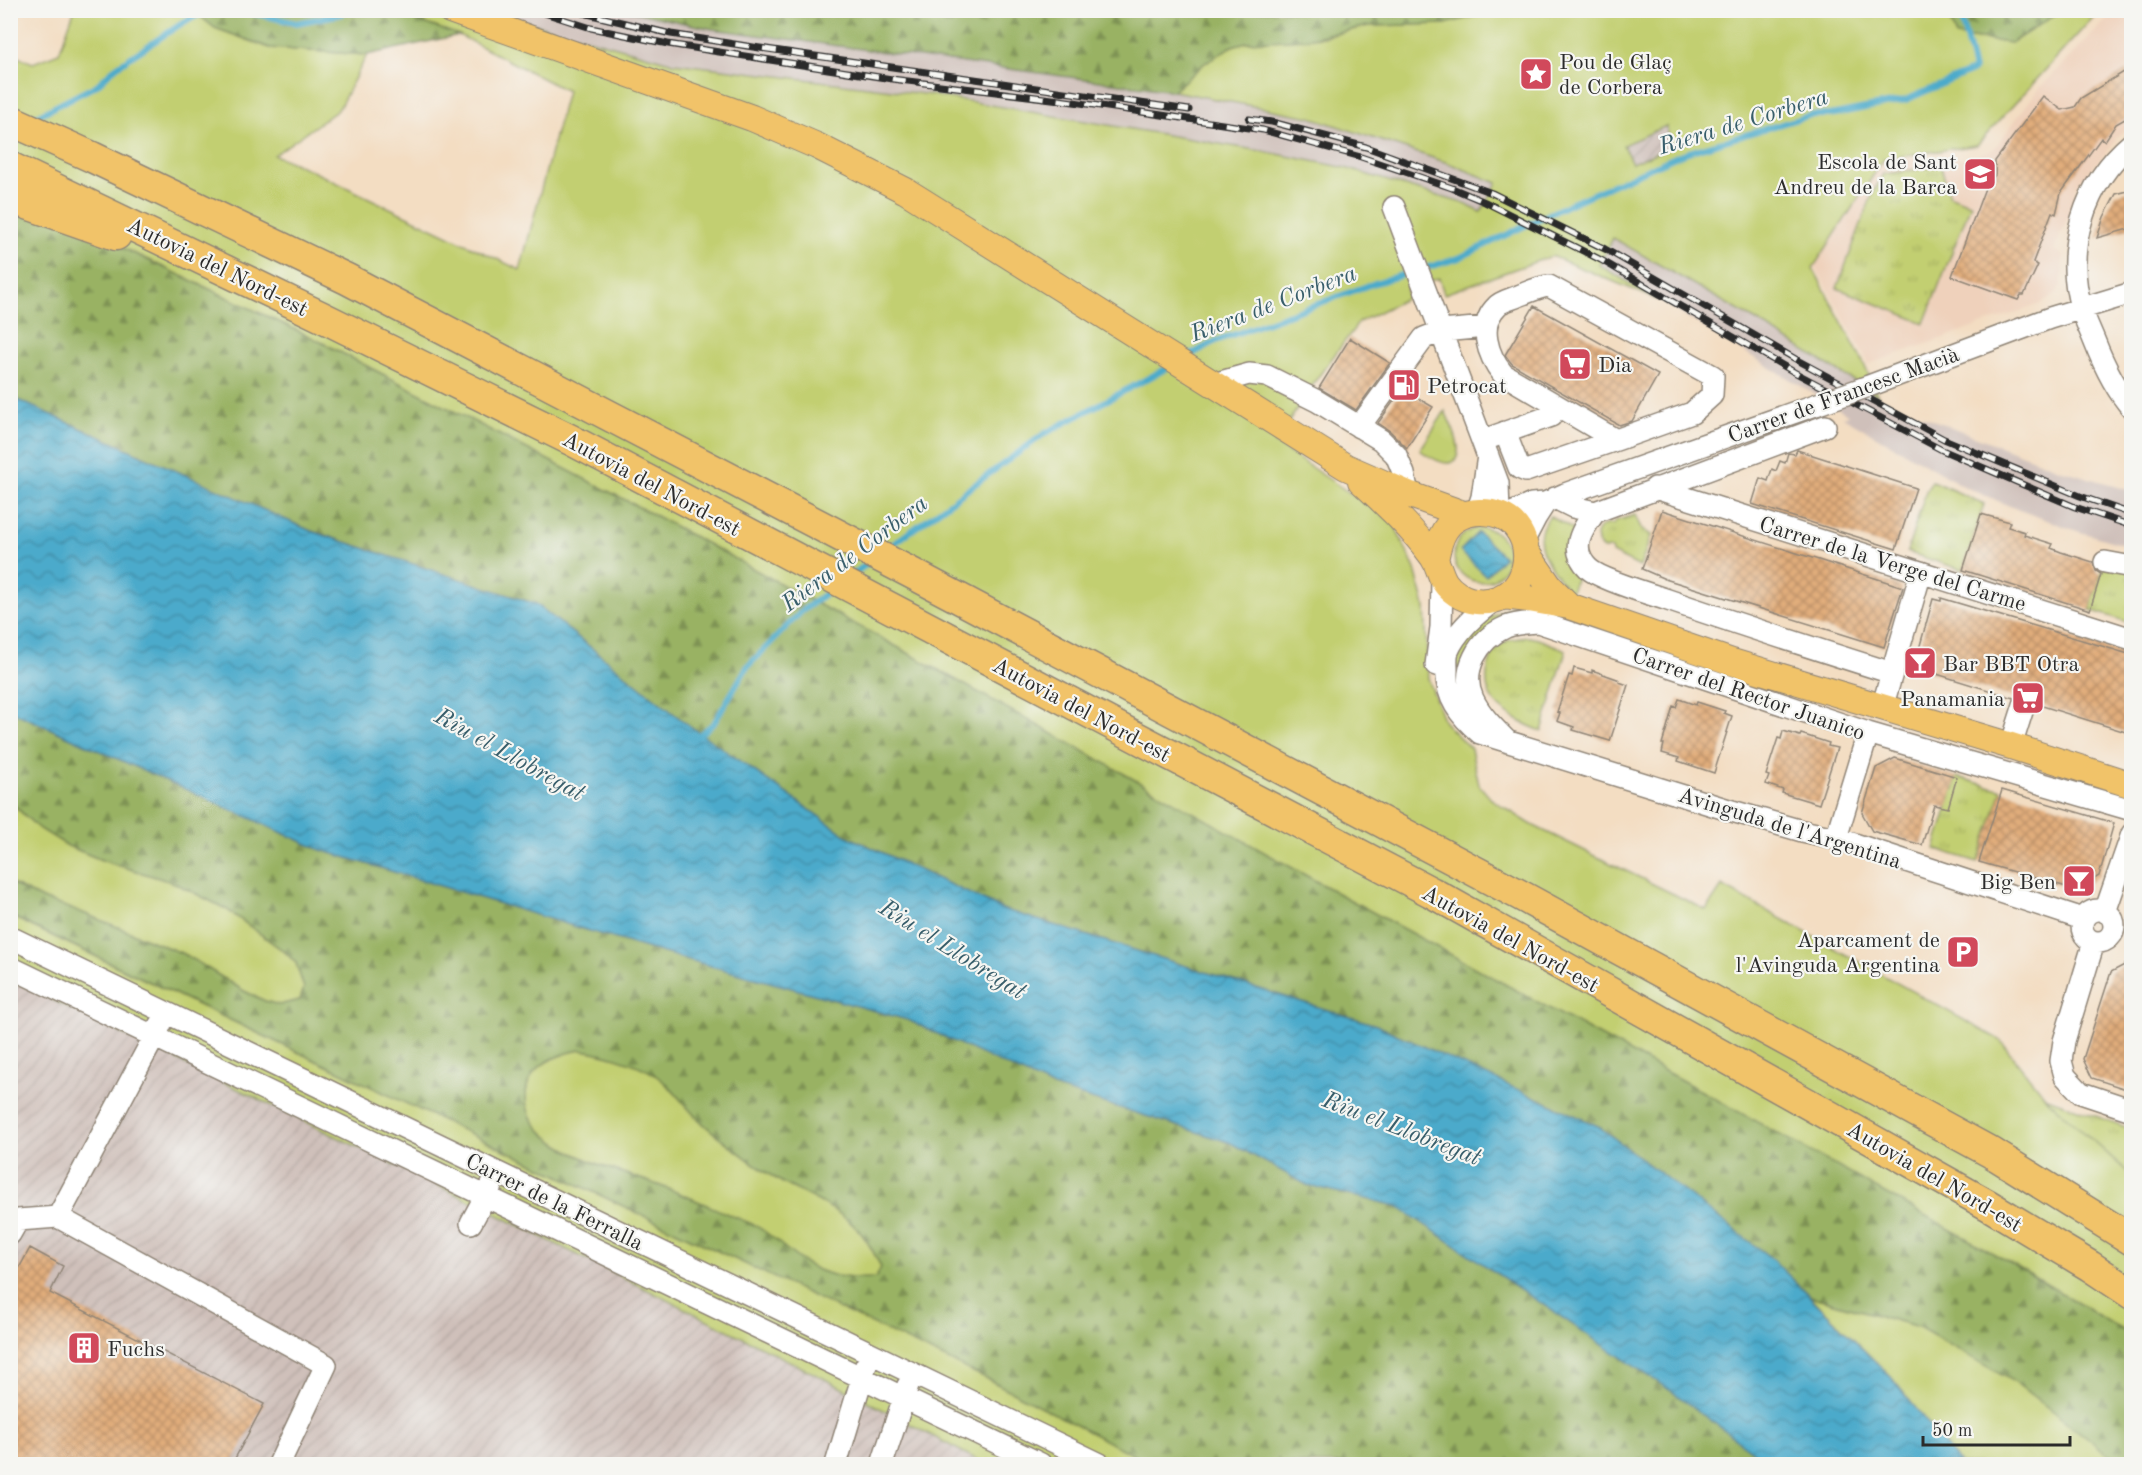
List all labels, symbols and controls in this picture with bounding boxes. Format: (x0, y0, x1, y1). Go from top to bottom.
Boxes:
place label: Pou de Glaç de Corbera (1559, 52, 1672, 99)
place icon: Pou de Glaç de Corbera (1518, 56, 1554, 92)
water label: Riera de Corbera (1655, 86, 1832, 160)
place label: Escola de Sant Andreu de la Barca (1774, 152, 1957, 199)
school or university icon: Escola de Sant Andreu de la Barca (1962, 156, 1998, 192)
street label: Autovia del Nord-est (123, 214, 311, 321)
water label: Riera de Corbera (1186, 262, 1360, 348)
street label: Carrer de Francesc Macià (1725, 344, 1962, 448)
supermarket icon: Dia (1557, 346, 1593, 382)
place label: Dia (1598, 355, 1632, 377)
fuel station icon: Petrocat (1386, 367, 1422, 403)
place label: Petrocat (1427, 376, 1507, 398)
street label: Autovia del Nord-est (558, 428, 744, 541)
water label: Riera de Corbera (777, 492, 933, 618)
street label: Carrer de la Verge del Carme (1756, 514, 2028, 616)
street label: Carrer del Rector Juanico (1629, 645, 1868, 745)
bar icon: Bar BBT Otra (1902, 645, 1938, 681)
street label: Autovia del Nord-est (988, 654, 1174, 767)
place label: Bar BBT Otra (1943, 654, 2080, 676)
supermarket icon: Panamania (2010, 680, 2046, 716)
place label: Panamania (1900, 689, 2005, 711)
water label: Riu el Llobregat (429, 704, 588, 807)
street label: Avinguda de l'Argentina (1675, 784, 1904, 873)
bar icon: Big Ben (2061, 863, 2097, 899)
place label: Big Ben (1980, 872, 2056, 894)
street label: Autovia del Nord-est (1418, 882, 1602, 997)
water label: Riu el Llobregat (874, 896, 1030, 1005)
place label: Aparcament de l'Avinguda Argentina (1736, 930, 1940, 977)
parking icon: Aparcament de l'Avinguda Argentina (1945, 934, 1981, 970)
water label: Riu el Llobregat (1318, 1088, 1484, 1171)
street label: Autovia del Nord-est (1843, 1119, 2025, 1237)
street label: Carrer de la Ferralla (462, 1150, 647, 1255)
building icon: Fuchs (66, 1330, 102, 1366)
place label: Fuchs (107, 1339, 165, 1361)
scale bar (1923, 1409, 2070, 1447)
text: 50 m (1932, 1422, 1972, 1440)

